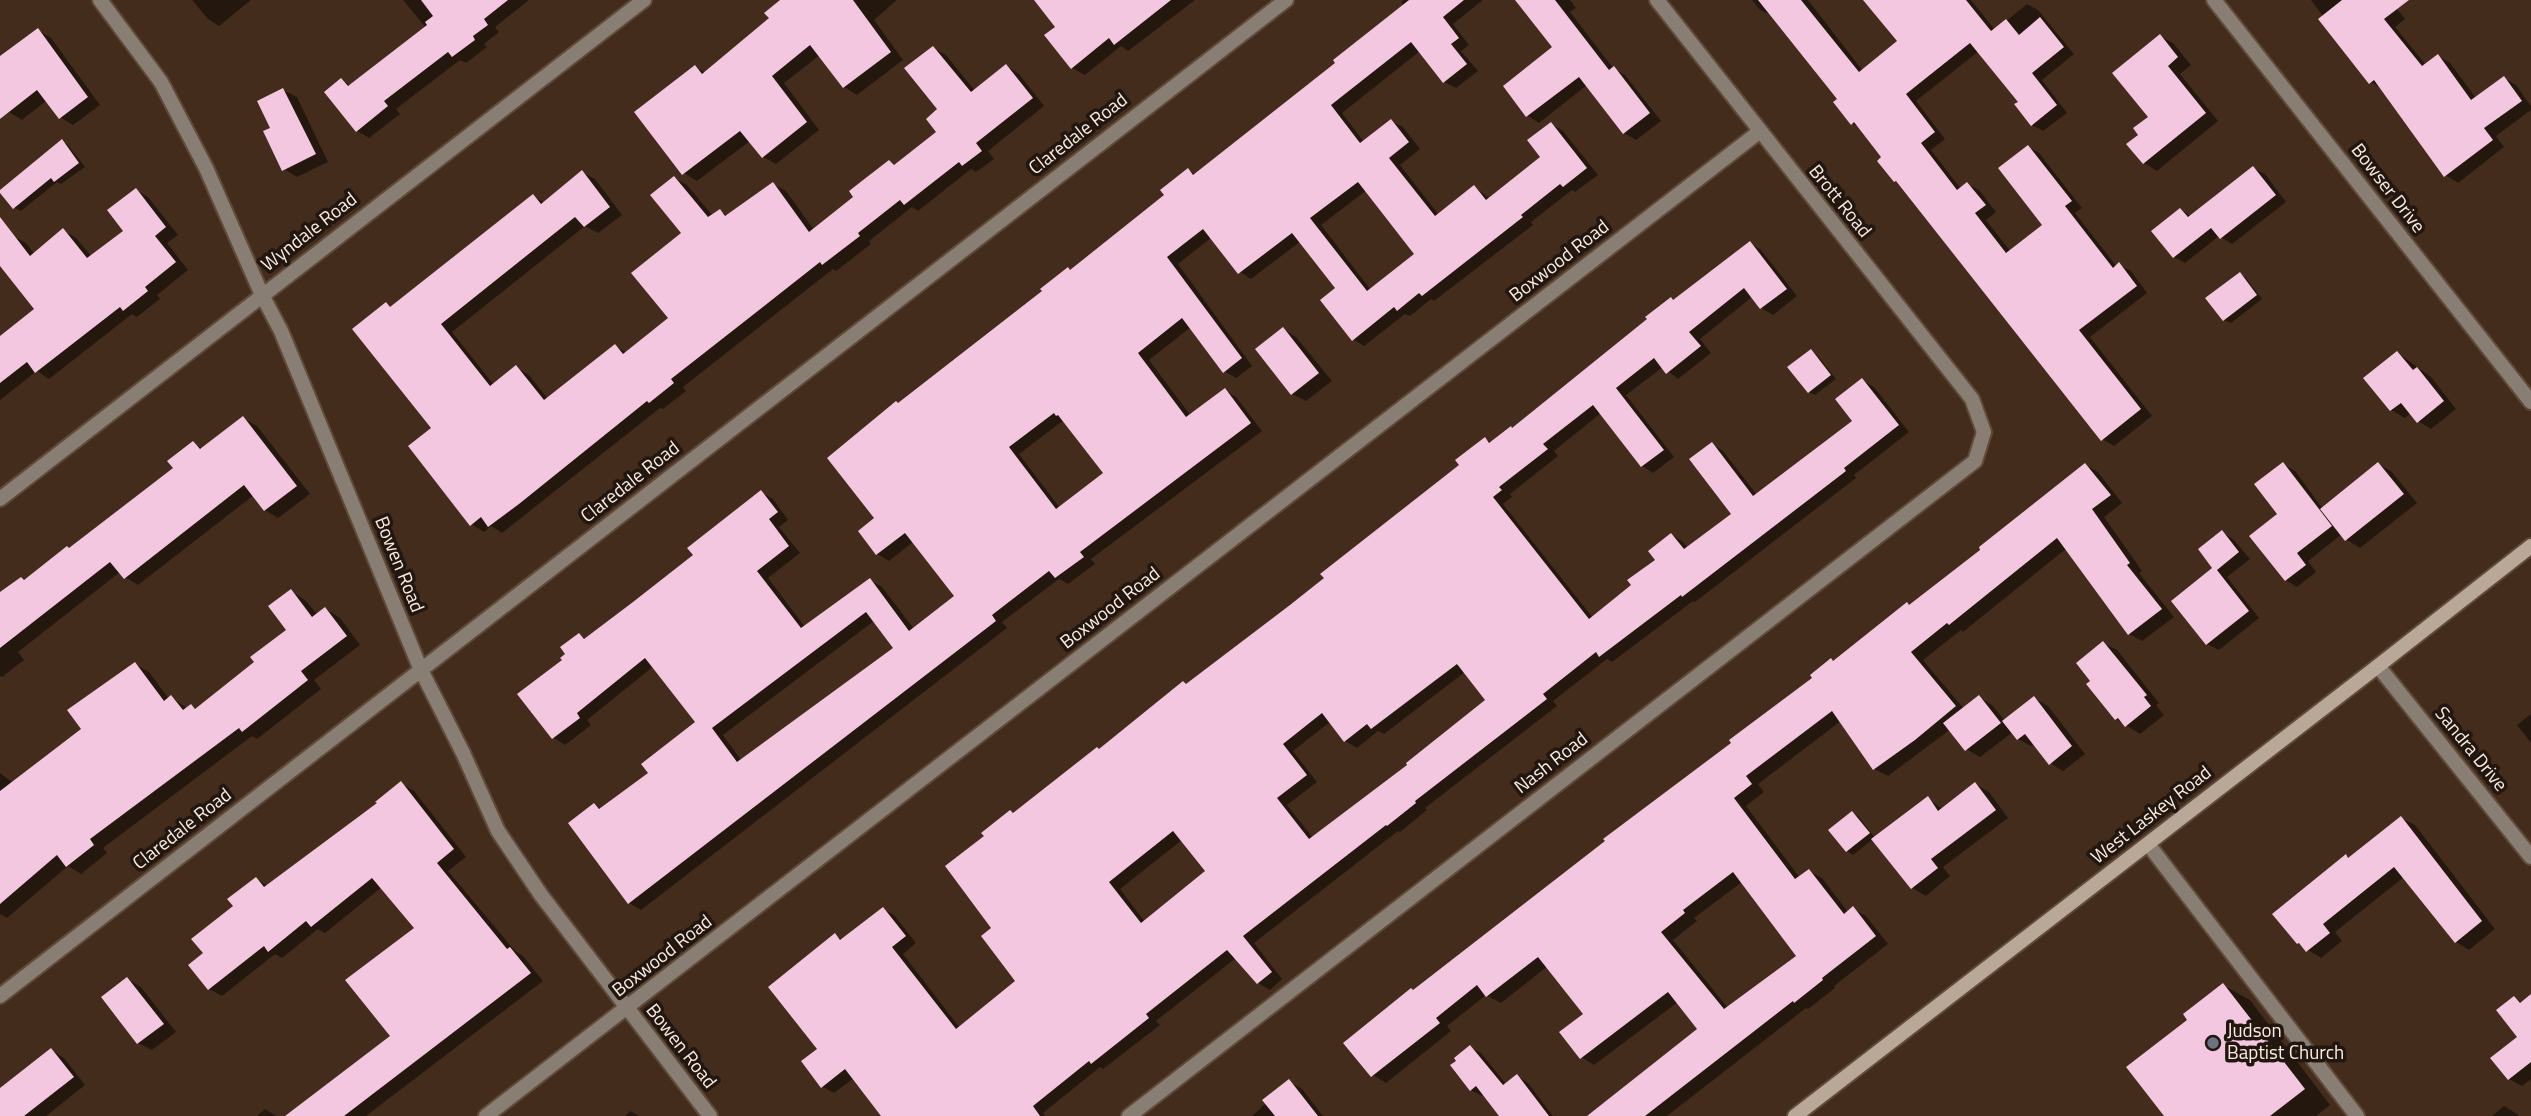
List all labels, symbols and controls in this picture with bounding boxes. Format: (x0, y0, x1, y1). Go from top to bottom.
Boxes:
street label: Claredale Road (1025, 89, 1133, 181)
street label: Bowser Drive (2345, 140, 2429, 238)
street label: Brott Road (1803, 161, 1875, 243)
street label: Wyndale Road (258, 189, 362, 277)
street label: Boxwood Road (1506, 216, 1614, 308)
street label: Claredale Road (577, 437, 685, 529)
street label: Bowen Road (368, 514, 428, 616)
street label: Boxwood Road (1057, 563, 1165, 655)
street label: Sandra Drive (2429, 703, 2511, 797)
street label: Nash Road (1511, 728, 1593, 800)
street label: West Laskey Road (2087, 762, 2217, 870)
street label: Claredale Road (129, 784, 237, 876)
street label: Boxwood Road (609, 911, 717, 1003)
street label: Bowen Road (640, 1000, 720, 1094)
place label: Judson Baptist Church (2227, 1021, 2344, 1065)
marker: Judson Baptist Church (2205, 1035, 2221, 1051)

